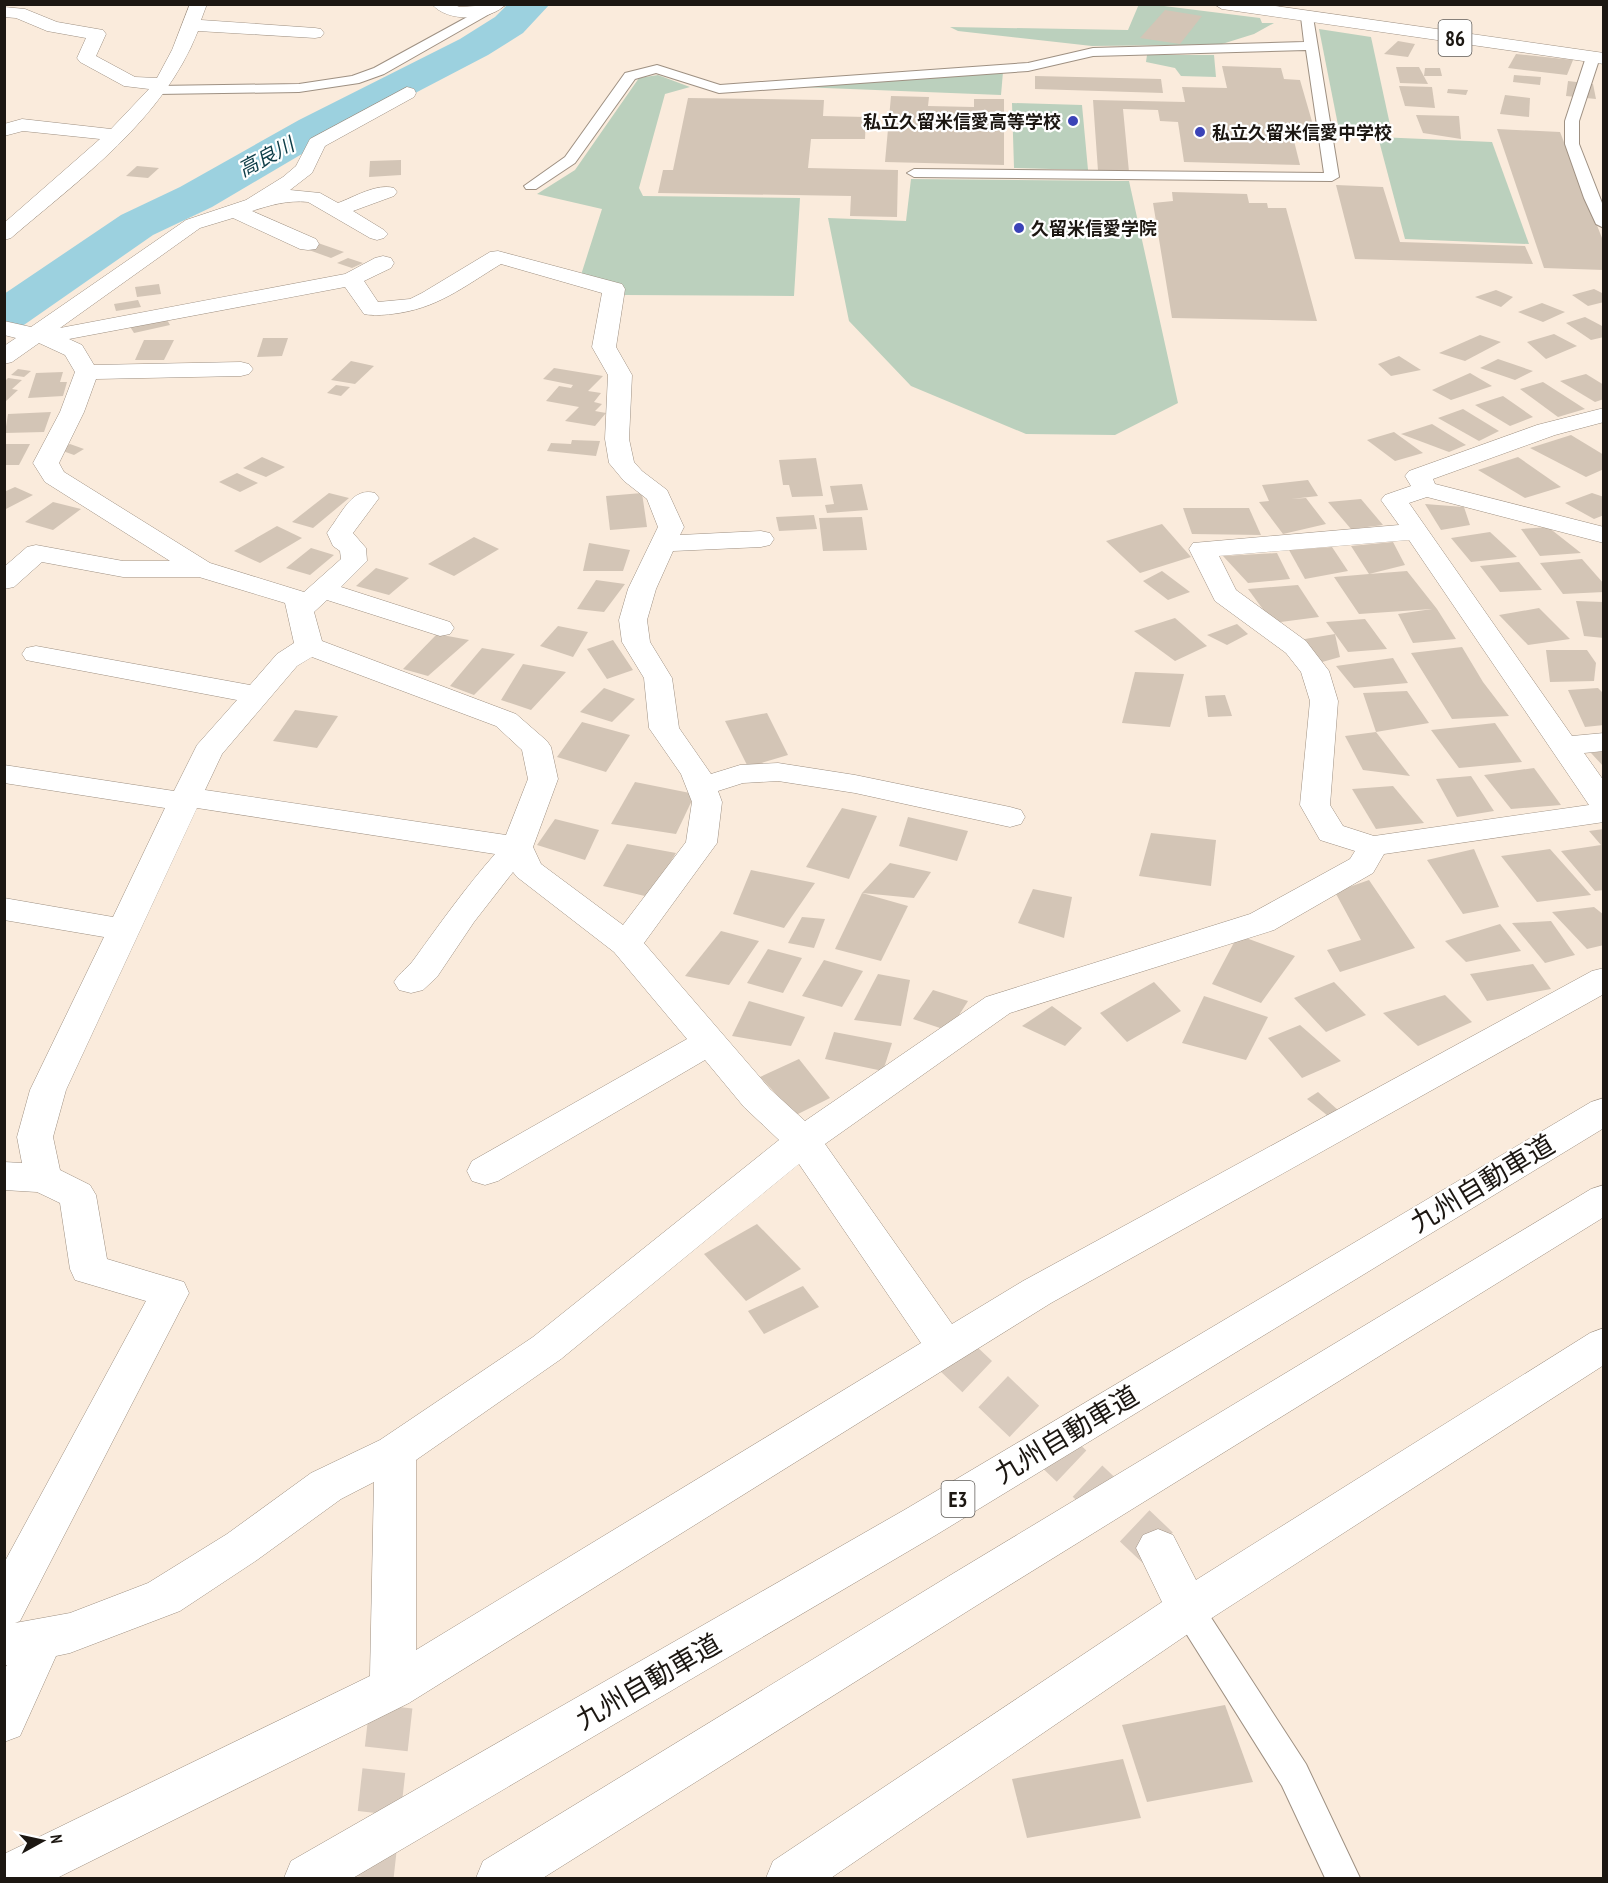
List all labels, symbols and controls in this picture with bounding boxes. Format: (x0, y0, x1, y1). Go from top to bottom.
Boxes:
road number: 86 (1438, 20, 1472, 56)
place label: 私立久留米信愛高等学校 (863, 110, 1061, 133)
marker: 私立久留米信愛高等学校 (1066, 114, 1080, 128)
place label: 私立久留米信愛中学校 (1212, 121, 1392, 144)
marker: 私立久留米信愛中学校 (1193, 125, 1207, 139)
water label: 高良川 (233, 130, 300, 183)
place label: 久留米信愛学院 (1031, 217, 1157, 240)
marker: 久留米信愛学院 (1012, 221, 1026, 235)
street label: 九州自動車道 (1404, 1127, 1560, 1239)
street label: 九州自動車道 (988, 1378, 1144, 1490)
road number: E3 (942, 1481, 974, 1517)
street label: 九州自動車道 (569, 1626, 727, 1736)
north arrow (12, 1811, 72, 1871)
text: N (46, 1833, 67, 1845)

